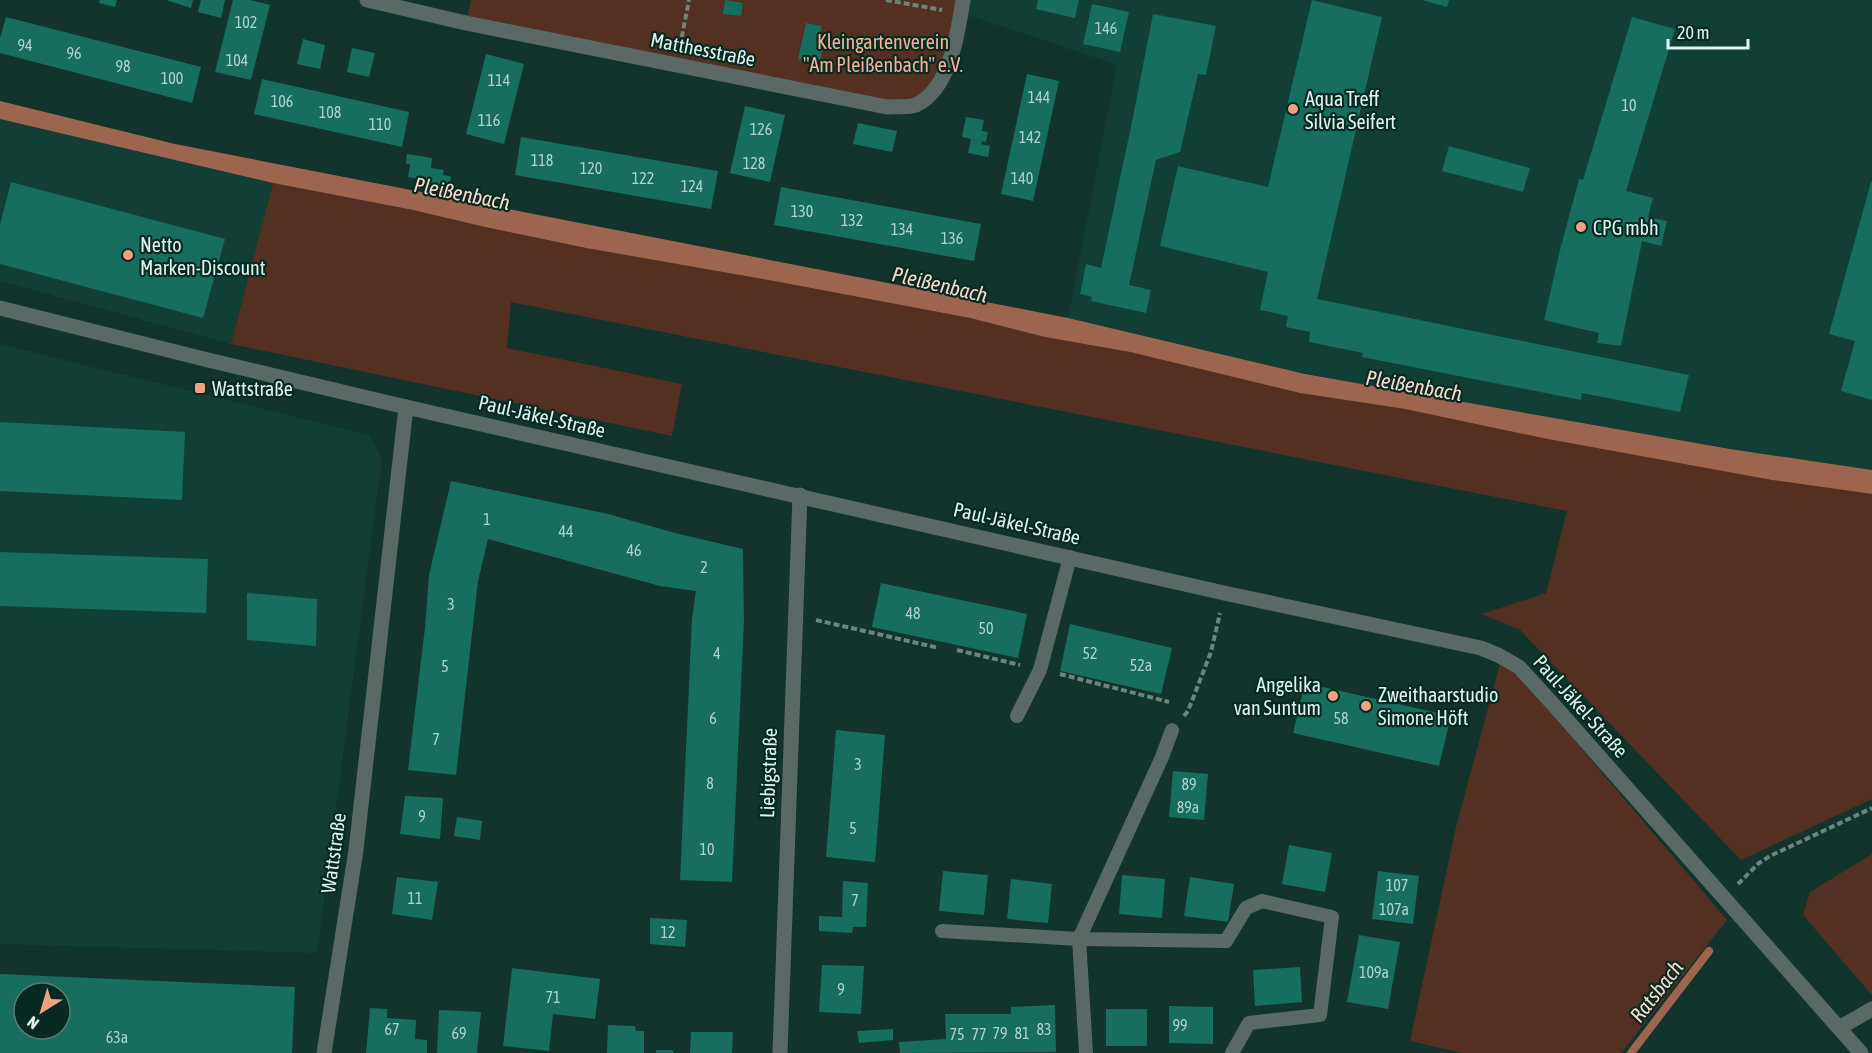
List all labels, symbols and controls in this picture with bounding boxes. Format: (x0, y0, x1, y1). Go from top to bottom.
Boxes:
scale bar (1668, 12, 1748, 50)
house number: 102 (235, 13, 257, 31)
house number: 146 (1095, 19, 1117, 37)
text: 20 m (1677, 22, 1709, 43)
street label: Matthesstraße (649, 28, 757, 70)
park label: Kleingartenverein "Am Pleißenbach" e.V. (803, 30, 963, 76)
house number: 94 (17, 36, 33, 54)
house number: 96 (66, 44, 82, 62)
house number: 104 (226, 51, 248, 69)
house number: 98 (115, 57, 131, 75)
house number: 100 (161, 69, 183, 87)
house number: 114 (488, 71, 510, 89)
place label: Aqua Treff Silvia Seifert (1305, 87, 1396, 133)
house number: 144 (1028, 88, 1050, 106)
house number: 106 (271, 92, 293, 110)
house number: 10 (1621, 96, 1637, 114)
marker: Aqua Treff Silvia Seifert (1286, 102, 1300, 116)
house number: 108 (319, 103, 341, 121)
house number: 116 (478, 111, 500, 129)
house number: 110 (369, 115, 391, 133)
house number: 126 (750, 120, 772, 138)
house number: 142 (1019, 128, 1041, 146)
house number: 118 (531, 151, 553, 169)
house number: 128 (743, 154, 765, 172)
house number: 120 (580, 159, 602, 177)
house number: 122 (632, 169, 654, 187)
house number: 140 (1011, 169, 1033, 187)
water label: Pleißenbach (412, 172, 512, 214)
house number: 124 (681, 177, 703, 195)
house number: 130 (791, 202, 813, 220)
house number: 132 (841, 211, 863, 229)
place label: CPG mbh (1593, 216, 1659, 239)
house number: 134 (891, 220, 913, 238)
marker: CPG mbh (1574, 220, 1588, 234)
house number: 136 (941, 229, 963, 247)
place label: Netto Marken-Discount (140, 233, 266, 279)
marker: Netto Marken-Discount (121, 248, 135, 262)
water label: Pleißenbach (890, 261, 990, 307)
water label: Pleißenbach (1364, 365, 1464, 405)
place label: Wattstraße (212, 377, 293, 400)
marker: Wattstraße (193, 381, 207, 395)
street label: Paul-Jäkel-Straße (476, 390, 608, 442)
street label: Paul-Jäkel-Straße (951, 497, 1083, 549)
house number: 1 (483, 510, 491, 528)
house number: 44 (558, 522, 574, 540)
house number: 46 (626, 541, 642, 559)
house number: 2 (700, 558, 708, 576)
house number: 3 (447, 595, 455, 613)
house number: 48 (905, 604, 921, 622)
house number: 50 (978, 619, 994, 637)
house number: 4 (713, 644, 721, 662)
house number: 52 (1082, 644, 1098, 662)
street label: Paul-Jäkel-Straße (1529, 650, 1633, 762)
house number: 52a (1130, 656, 1152, 674)
house number: 5 (441, 657, 449, 675)
place label: Angelika van Suntum (1234, 673, 1321, 719)
place label: Zweithaarstudio Simone Höft (1378, 683, 1498, 729)
marker: Angelika van Suntum (1326, 689, 1340, 703)
marker: Zweithaarstudio Simone Höft (1359, 699, 1373, 713)
house number: 6 (709, 709, 717, 727)
house number: 58 (1333, 709, 1349, 727)
street label: Liebigstraße (755, 728, 781, 818)
house number: 7 (432, 730, 440, 748)
house number: 3 (854, 755, 862, 773)
house number: 8 (706, 774, 714, 792)
house number: 89 (1181, 775, 1197, 793)
house number: 89a (1177, 798, 1199, 816)
house number: 9 (418, 807, 426, 825)
street label: Wattstraße (316, 811, 350, 895)
house number: 5 (849, 819, 857, 837)
house number: 10 (699, 840, 715, 858)
house number: 107 (1386, 876, 1408, 894)
house number: 11 (407, 889, 423, 907)
house number: 7 (851, 891, 859, 909)
house number: 107a (1379, 900, 1409, 918)
house number: 12 (660, 923, 676, 941)
water label: Ratsbach (1625, 955, 1687, 1027)
house number: 109a (1359, 963, 1389, 981)
house number: 9 (837, 980, 845, 998)
north arrow (12, 981, 72, 1041)
house number: 71 (545, 988, 561, 1006)
text: N (24, 1013, 42, 1033)
house number: 99 (1172, 1016, 1188, 1034)
house number: 67 (384, 1020, 400, 1038)
house number: 83 (1036, 1020, 1052, 1038)
house number: 69 (451, 1024, 467, 1042)
house number: 79 (992, 1024, 1008, 1042)
house number: 81 (1014, 1024, 1030, 1042)
house number: 75 (949, 1025, 965, 1043)
house number: 77 (971, 1025, 987, 1043)
house number: 63a (106, 1028, 128, 1046)

